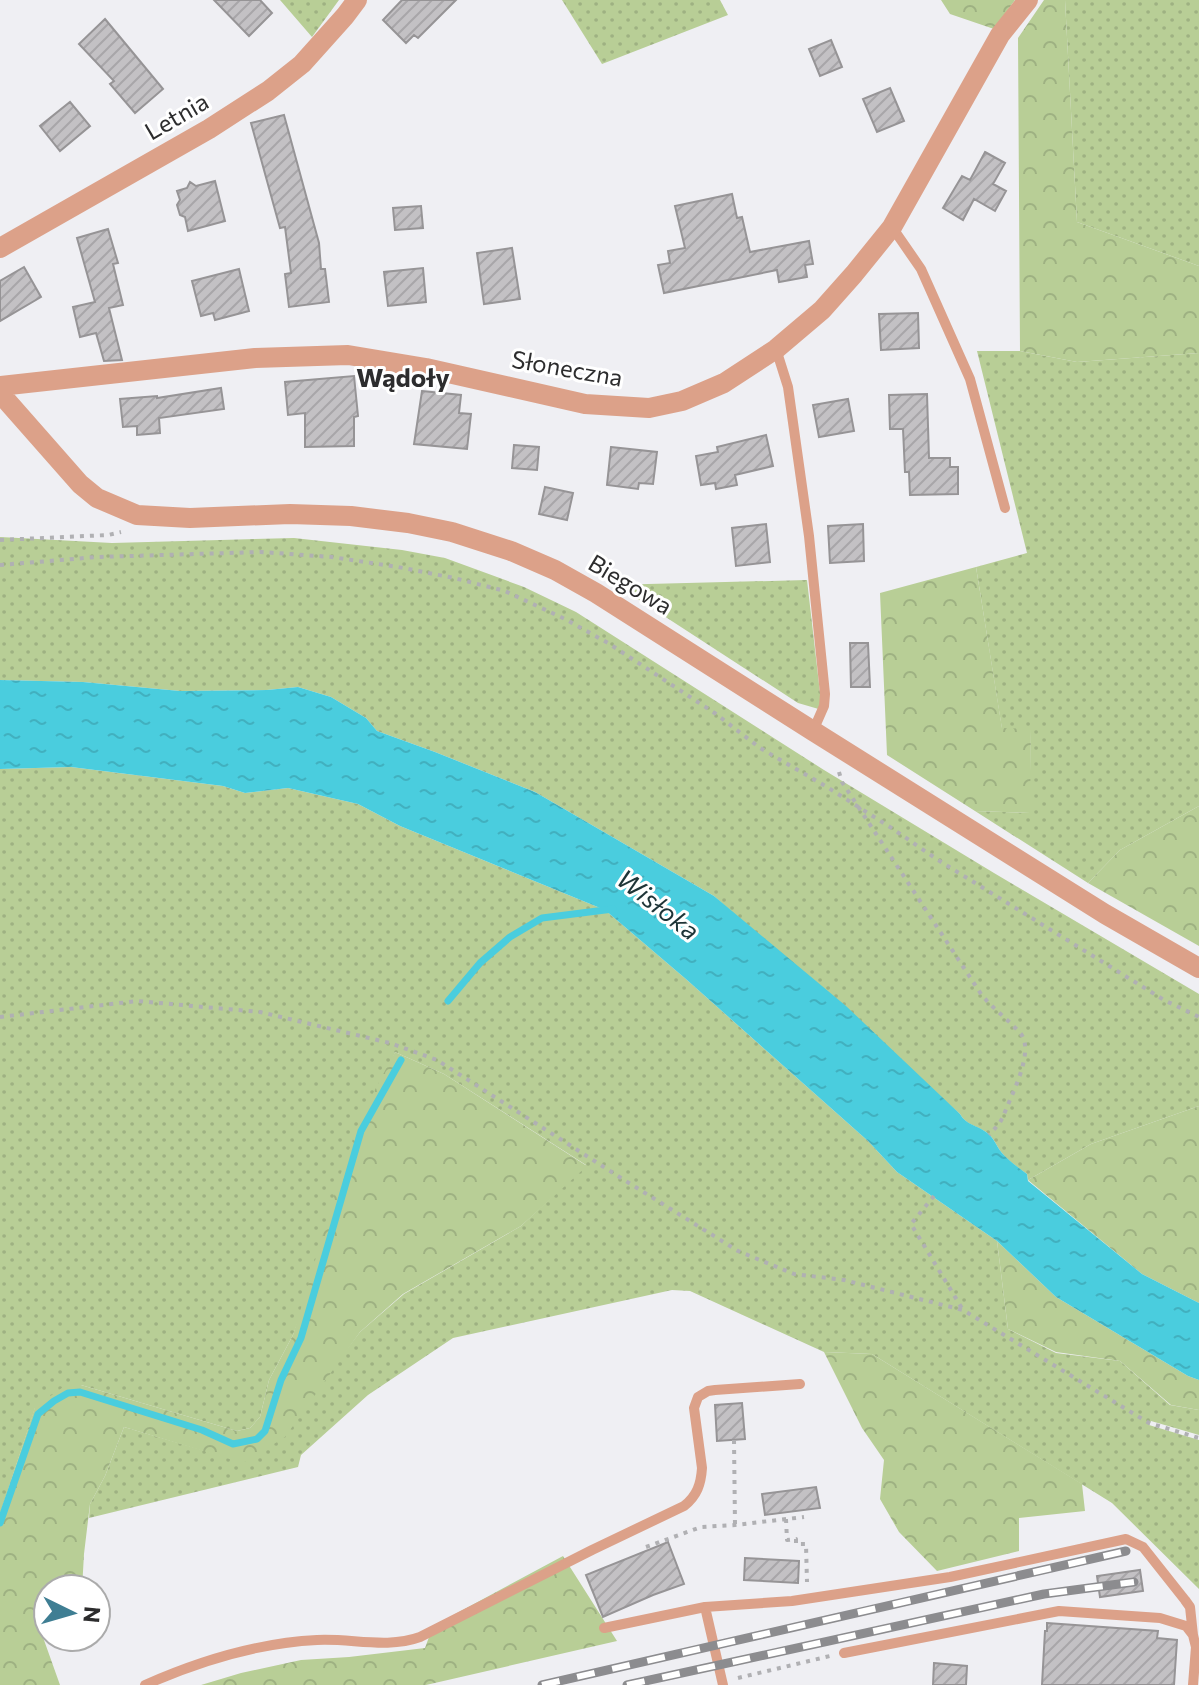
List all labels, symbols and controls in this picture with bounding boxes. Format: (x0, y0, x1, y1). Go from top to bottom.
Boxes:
street label: Letnia (139, 86, 213, 145)
street label: Słoneczna (510, 344, 625, 392)
district label: Wądoły (356, 361, 450, 392)
street label: Biegowa (584, 547, 678, 620)
water label: Wisłoka (612, 862, 706, 946)
north arrow (32, 1573, 112, 1653)
text: N (78, 1605, 107, 1624)

